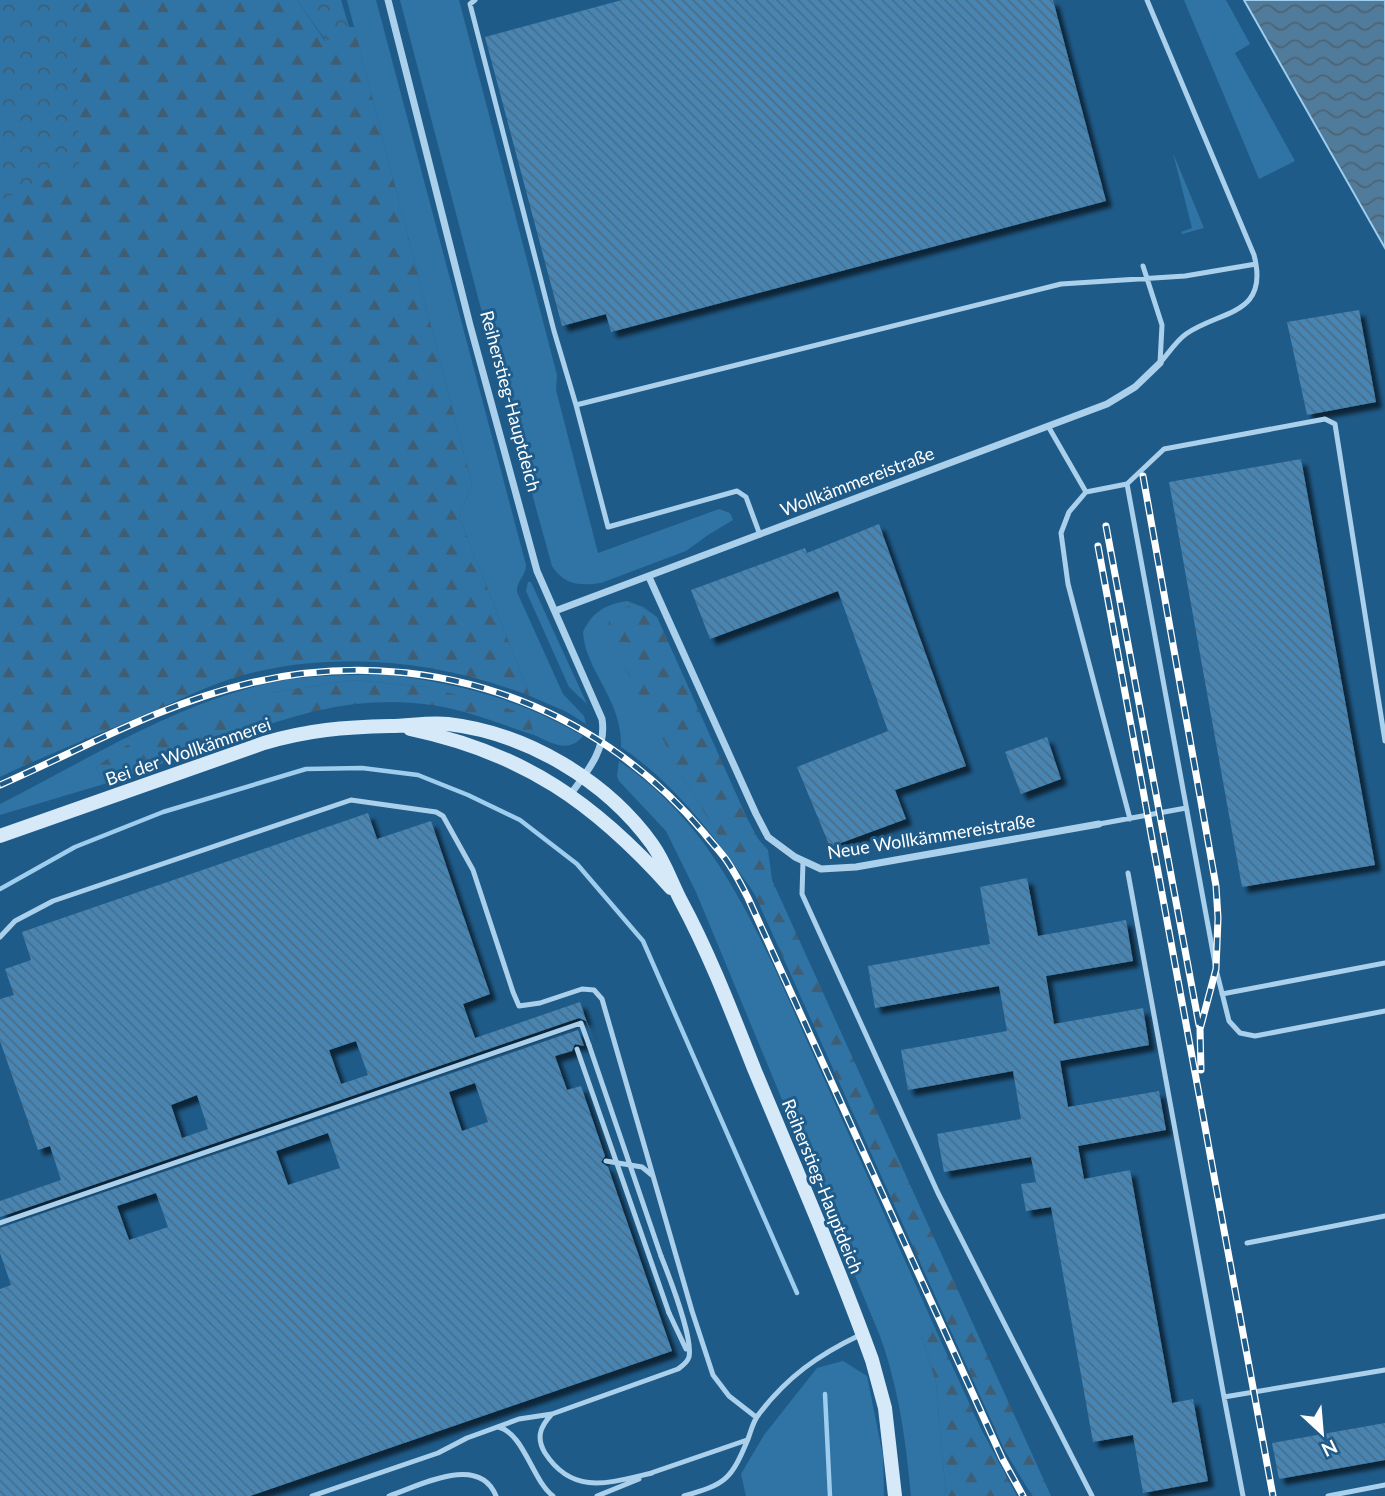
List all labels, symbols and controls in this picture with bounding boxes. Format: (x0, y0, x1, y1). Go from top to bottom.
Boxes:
street label: Reiherstieg-Hauptdeich (476, 308, 546, 494)
street label: Wollkämmereistraße (777, 442, 937, 520)
street label: Bei der Wollkämmerei (102, 712, 274, 790)
street label: Neue Wollkämmereistraße (826, 809, 1036, 863)
street label: Reiherstieg-Hauptdeich (778, 1095, 868, 1277)
north arrow (1287, 1398, 1357, 1468)
text: N (1318, 1435, 1341, 1462)

